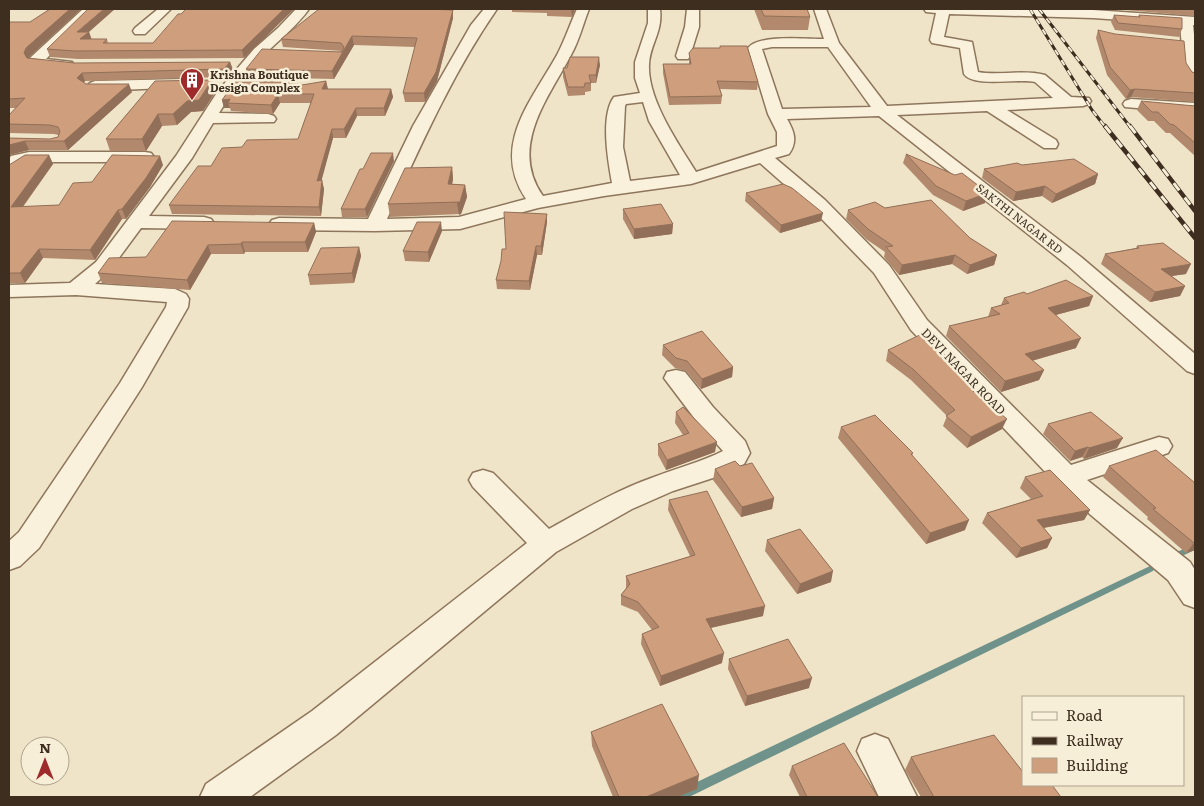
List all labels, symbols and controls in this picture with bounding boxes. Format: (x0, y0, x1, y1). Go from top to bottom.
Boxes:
place label: Krishna Boutique Design Complex (210, 66, 309, 95)
building icon: Krishna Boutique Design Complex (179, 67, 205, 101)
street label: SAKTHI NAGAR RD (973, 179, 1067, 257)
street label: DEVI NAGAR ROAD (918, 324, 1010, 418)
legend (1022, 696, 1184, 786)
text: Road (1066, 703, 1102, 726)
text: Railway (1066, 728, 1124, 751)
north arrow (20, 736, 70, 786)
text: N (39, 737, 51, 757)
text: Building (1066, 753, 1128, 776)

